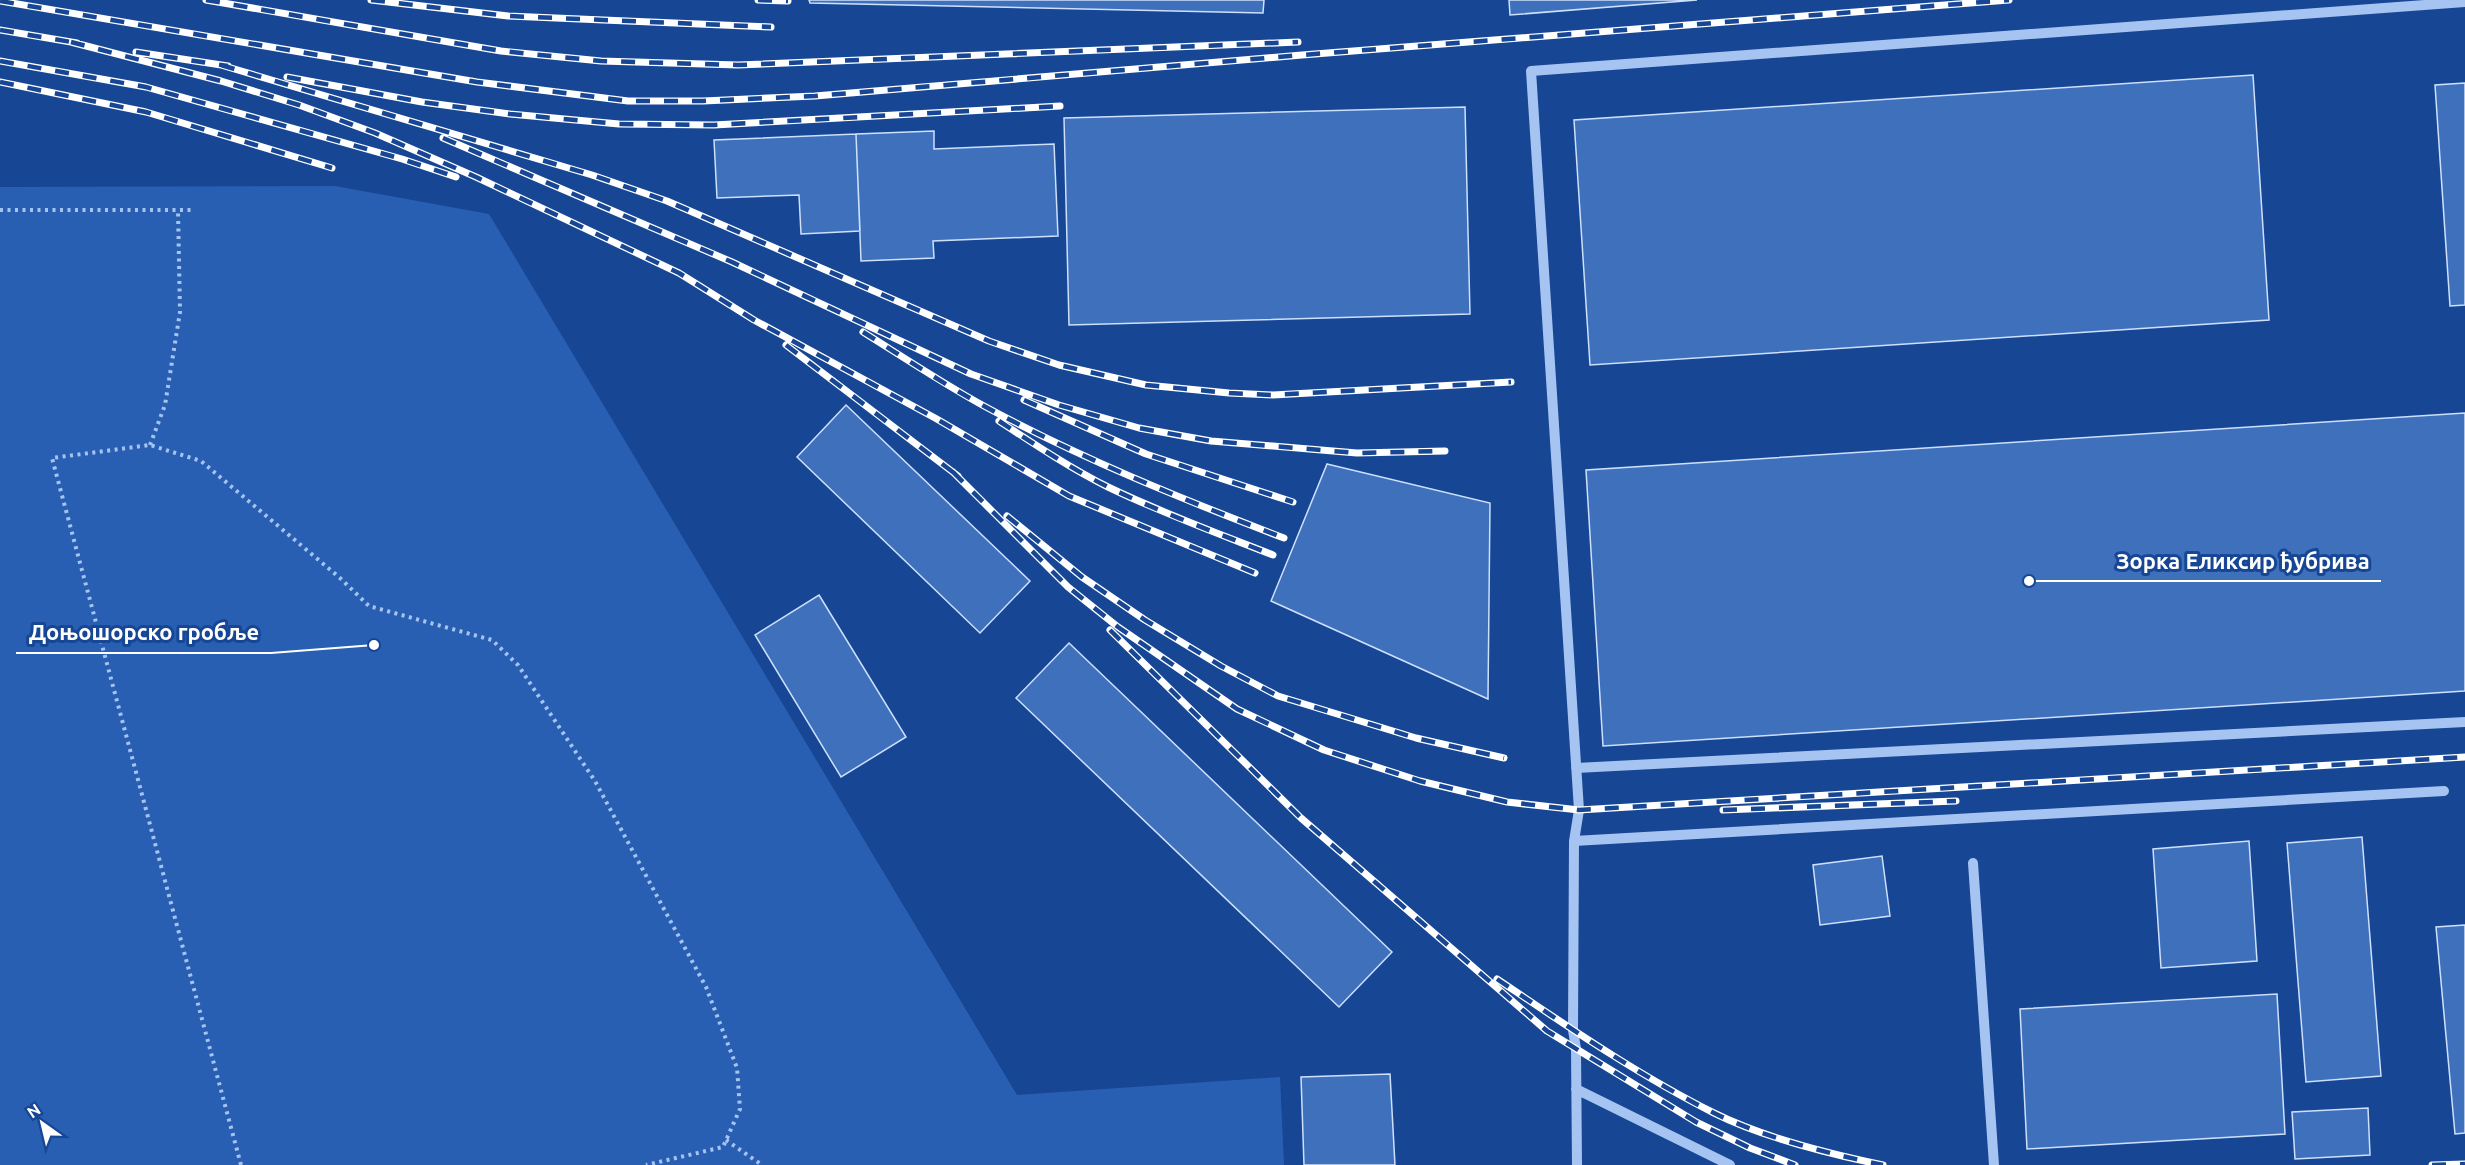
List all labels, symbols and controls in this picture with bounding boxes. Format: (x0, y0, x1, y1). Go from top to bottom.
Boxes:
callout: Зорка Еликсир ђубрива (2104, 541, 2381, 581)
text: Зорка Еликсир ђубрива (2116, 548, 2370, 573)
callout: Доњошорско гробље (16, 613, 271, 653)
text: Доњошорско гробље (29, 619, 259, 644)
north arrow (12, 1093, 72, 1153)
text: N (24, 1100, 44, 1121)

